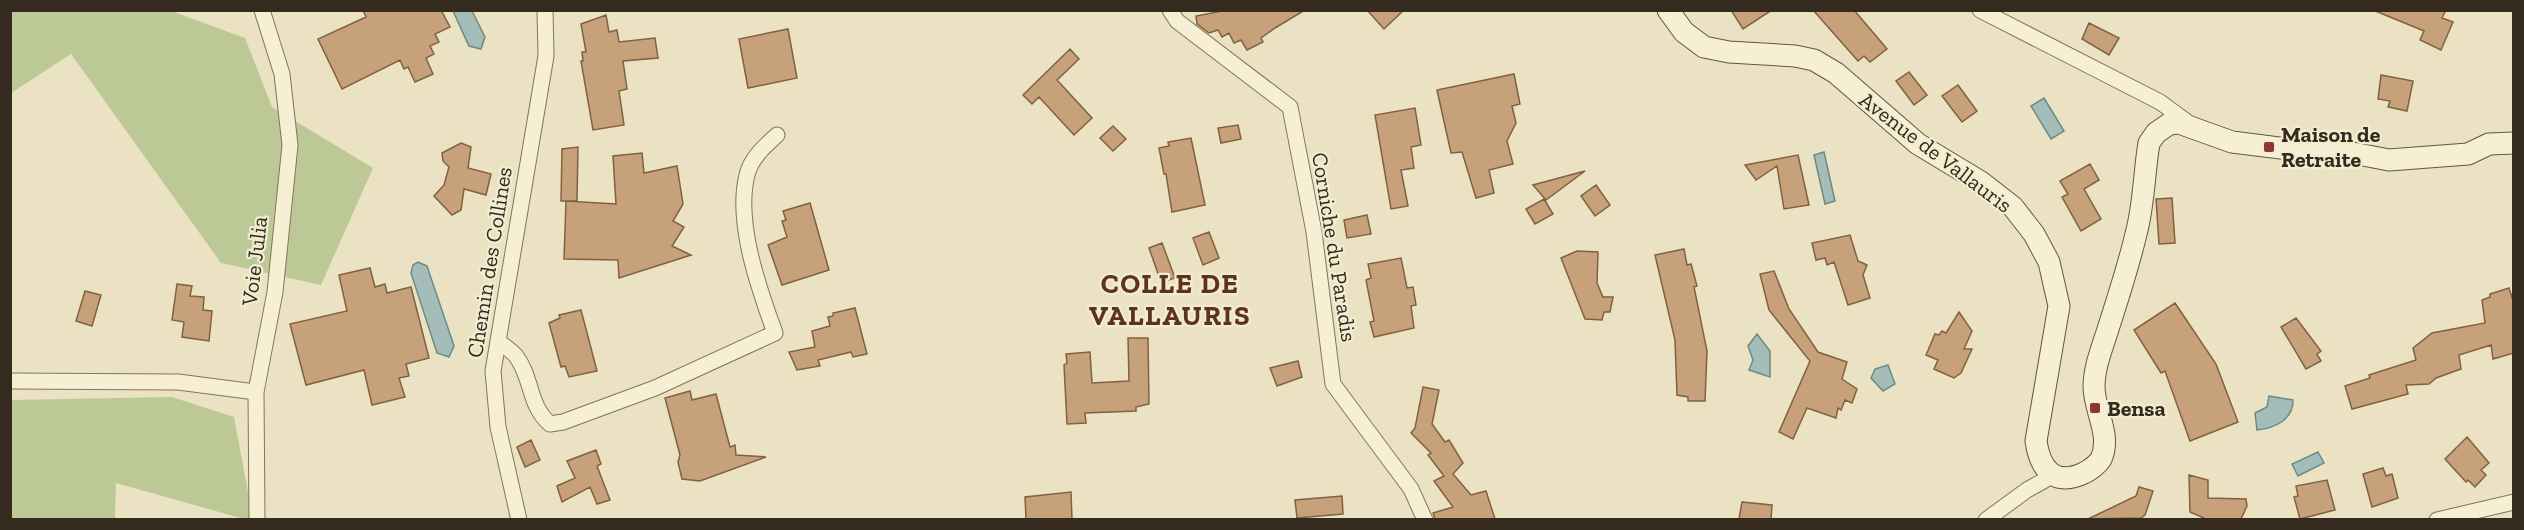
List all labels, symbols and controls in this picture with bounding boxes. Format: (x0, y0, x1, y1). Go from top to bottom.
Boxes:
street label: Avenue de Vallauris (1854, 86, 2018, 219)
place label: Maison de Retraite (2281, 121, 2381, 173)
marker: Maison de Retraite (2262, 140, 2276, 154)
street label: Corniche du Paradis (1306, 150, 1363, 344)
street label: Chemin des Collines (461, 165, 518, 359)
street label: Voie Julia (236, 215, 273, 308)
district label: COLLE DE VALLAURIS (1089, 267, 1251, 332)
place label: Bensa (2107, 395, 2166, 422)
marker: Bensa (2088, 401, 2102, 415)

